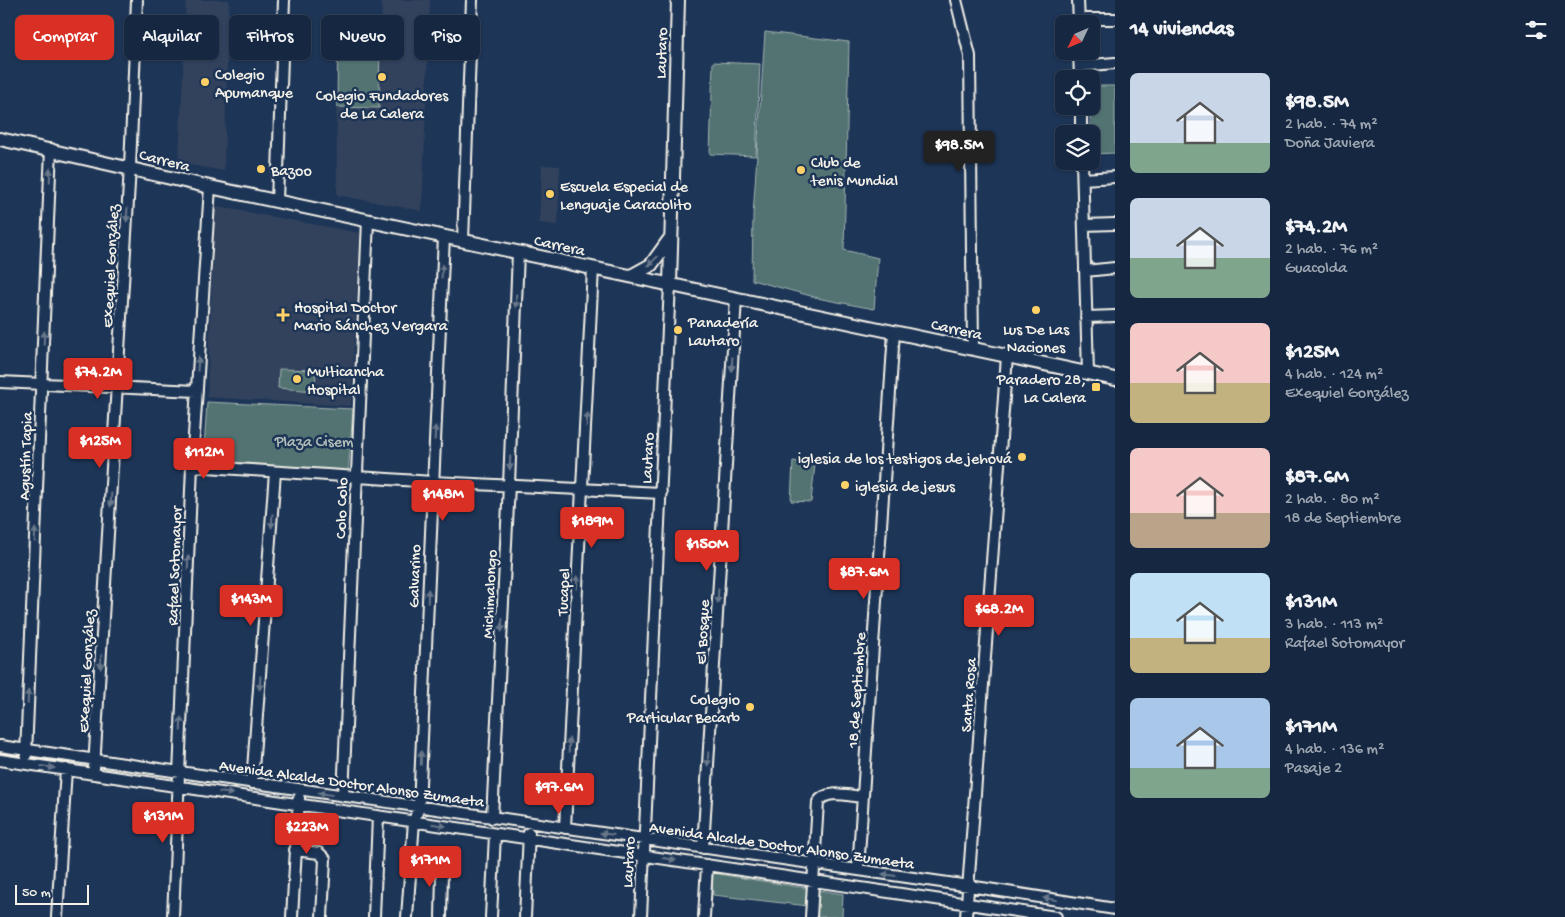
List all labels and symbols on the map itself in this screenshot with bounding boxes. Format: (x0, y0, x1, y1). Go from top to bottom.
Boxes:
north arrow (1055, 15, 1100, 60)
street label: Lautaro (653, 27, 674, 79)
place label: Colegio Apumanque (215, 67, 294, 104)
marker: Colegio Fundadores de La Calera (376, 71, 388, 83)
marker: Colegio Apumanque (199, 76, 211, 88)
place label: Colegio Fundadores de La Calera (316, 88, 449, 125)
pin: $98.5M (918, 130, 1000, 173)
street label: Carrera (137, 147, 193, 178)
place label: Club de tenis Mundial (810, 155, 898, 192)
marker: Bazoo (255, 163, 267, 175)
place label: Bazoo (270, 163, 312, 182)
marker: Club de tenis Mundial (795, 164, 807, 176)
one-way arrow (47, 167, 55, 183)
place label: Escuela Especial de Lenguaje Caracolito (560, 179, 692, 216)
marker: Escuela Especial de Lenguaje Caracolito (544, 188, 556, 200)
street label: Exequiel González (100, 203, 125, 328)
one-way arrow (123, 208, 131, 224)
street label: Carrera (532, 233, 588, 262)
one-way arrow (647, 255, 659, 267)
one-way arrow (438, 263, 446, 279)
one-way arrow (512, 293, 520, 309)
place label: Hospital Doctor Mario Sánchez Vergara (294, 300, 449, 337)
marker: Lus De Las Naciones (1030, 304, 1042, 316)
marker: Hospital Doctor Mario Sánchez Vergara (276, 308, 290, 322)
place label: Panadería Lautaro (687, 315, 759, 352)
street label: Carrera (929, 317, 985, 346)
place label: Lus De Las Naciones (1003, 322, 1070, 359)
marker: Panadería Lautaro (672, 324, 684, 336)
one-way arrow (40, 330, 48, 346)
one-way arrow (195, 356, 203, 372)
one-way arrow (728, 357, 736, 373)
pin: $74.2M (57, 358, 139, 400)
place label: Multicancha Hospital (307, 364, 385, 401)
place label: Paradero 28, La Calera (996, 372, 1087, 409)
marker: Multicancha Hospital (291, 373, 303, 385)
marker: Paradero 28, La Calera (1090, 381, 1102, 393)
street label: Agustín Tapia (16, 410, 39, 501)
one-way arrow (583, 412, 591, 428)
one-way arrow (431, 425, 439, 441)
pin: $125M (65, 426, 135, 469)
street label: Lautaro (639, 432, 660, 484)
park label: Plaza Cisem (274, 434, 354, 453)
pin: $112M (169, 438, 239, 480)
place label: iglesia de los testigos de jehová (798, 451, 1013, 470)
marker: iglesia de los testigos de jehová (1016, 451, 1028, 463)
one-way arrow (506, 455, 514, 471)
street label: Colo Colo (333, 477, 354, 539)
marker: iglesia de jesus (839, 479, 851, 491)
place label: iglesia de jesus (855, 479, 956, 498)
pin: $148M (408, 480, 478, 522)
one-way arrow (106, 492, 114, 508)
street label: Rafael Sotomayor (165, 505, 188, 626)
pin: $189M (557, 506, 627, 549)
one-way arrow (267, 513, 275, 529)
one-way arrow (32, 527, 40, 543)
pin: $150M (672, 530, 742, 572)
street label: Galvarino (406, 544, 427, 608)
street label: Michimalongo (480, 549, 503, 639)
one-way arrow (184, 553, 192, 569)
pin: $87.6M (823, 558, 905, 600)
street label: Tucapel (555, 568, 576, 617)
one-way arrow (574, 574, 582, 590)
pin: $143M (216, 584, 286, 627)
one-way arrow (424, 588, 432, 604)
one-way arrow (713, 589, 721, 605)
pin: $68.2M (958, 594, 1040, 637)
street label: El Bosque (693, 598, 716, 665)
street label: Exequiel González (76, 608, 101, 733)
one-way arrow (497, 618, 505, 634)
street label: 18 de Septiembre (845, 631, 872, 750)
one-way arrow (96, 654, 104, 670)
street label: Santa Rosa (958, 656, 983, 733)
one-way arrow (255, 675, 263, 691)
one-way arrow (25, 689, 33, 705)
place label: Colegio Particular Becarb (626, 692, 741, 729)
marker: Colegio Particular Becarb (744, 701, 756, 713)
one-way arrow (177, 716, 185, 732)
one-way arrow (565, 736, 573, 752)
one-way arrow (417, 750, 425, 766)
one-way arrow (704, 751, 712, 767)
street label: Avenida Alcalde Doctor Alonso Zumaeta (218, 757, 486, 814)
one-way arrow (41, 763, 57, 771)
pin: $97.6M (518, 772, 600, 815)
one-way arrow (219, 790, 235, 798)
one-way arrow (316, 790, 332, 798)
pin: $131M (128, 802, 198, 844)
pin: $223M (272, 812, 342, 855)
street label: Avenida Alcalde Doctor Alonso Zumaeta (648, 819, 916, 876)
one-way arrow (431, 821, 447, 829)
one-way arrow (598, 830, 614, 838)
street label: Lautaro (620, 836, 641, 888)
pin: $171M (395, 846, 465, 888)
one-way arrow (661, 855, 677, 863)
one-way arrow (881, 870, 897, 878)
scale bar (15, 882, 89, 905)
one-way arrow (1041, 894, 1057, 902)

